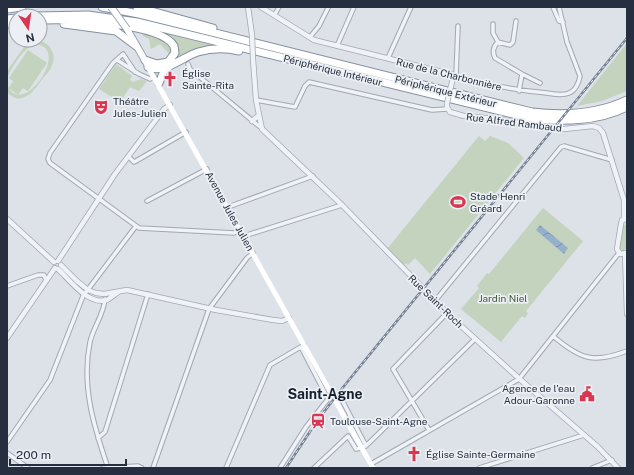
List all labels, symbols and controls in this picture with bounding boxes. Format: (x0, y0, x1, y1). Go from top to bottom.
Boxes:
north arrow (8, 8, 48, 48)
text: N (25, 31, 36, 45)
street label: Périphérique Intérieur (282, 52, 384, 88)
street label: Rue de la Charbonnière (395, 55, 503, 93)
place label: Église Sainte-Rita (182, 67, 234, 91)
church icon: Église Sainte-Rita (161, 70, 179, 88)
street label: Périphérique Extérieur (394, 73, 498, 110)
place label: Théâtre Jules-Julien (113, 95, 167, 119)
theatre icon: Théâtre Jules-Julien (92, 98, 110, 116)
street label: Rue Alfred Rambaud (465, 110, 563, 134)
street label: Avenue Jules Julien (203, 169, 257, 253)
place label: Stade Henri Gréard (470, 190, 525, 214)
sports icon: Stade Henri Gréard (449, 193, 467, 211)
street label: Rue Saint-Roch (406, 272, 466, 330)
park label: Jardin Niel (479, 292, 527, 304)
place label: Agence de l'eau Adour-Garonne (502, 382, 575, 406)
public building icon: Agence de l'eau Adour-Garonne (578, 385, 596, 403)
district label: Saint-Agne (287, 386, 363, 402)
station icon: Toulouse-Saint-Agne (309, 412, 327, 430)
place label: Toulouse-Saint-Agne (330, 415, 428, 427)
scale bar (10, 441, 126, 467)
church icon: Église Sainte-Germaine (405, 445, 423, 463)
text: 200 m (16, 448, 51, 462)
place label: Église Sainte-Germaine (426, 448, 536, 460)

